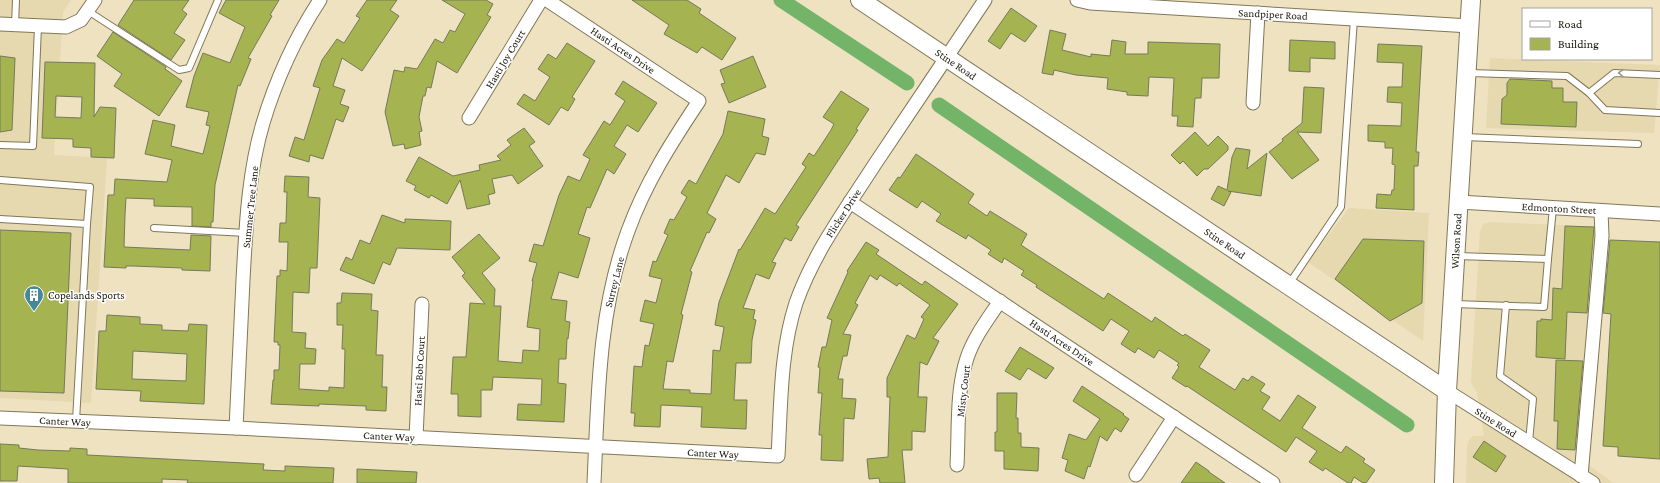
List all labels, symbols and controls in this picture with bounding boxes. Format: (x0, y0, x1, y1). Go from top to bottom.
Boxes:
street label: Sandpiper Road (1238, 6, 1308, 23)
legend (1522, 8, 1652, 60)
text: Road (1558, 17, 1583, 31)
street label: Hasti Acres Drive (589, 24, 658, 76)
street label: Hasti Joy Court (483, 27, 528, 91)
text: Building (1558, 37, 1599, 51)
street label: Stine Road (933, 46, 979, 82)
one-way arrow (1618, 69, 1624, 78)
street label: Summer Tree Lane (240, 165, 260, 248)
street label: Flicker Drive (823, 186, 863, 240)
street label: Edmonton Street (1521, 200, 1597, 216)
street label: Wilson Road (1449, 213, 1463, 269)
street label: Stine Road (1202, 225, 1248, 261)
street label: Surrey Lane (602, 255, 627, 309)
building icon: Copelands Sports (23, 284, 45, 312)
place label: Copelands Sports (48, 289, 125, 302)
street label: Hasti Acres Drive (1028, 316, 1097, 368)
street label: Hasti Bob Court (411, 336, 427, 406)
street label: Misty Court (954, 364, 973, 418)
street label: Stine Road (1473, 405, 1519, 440)
street label: Canter Way (39, 414, 92, 429)
street label: Canter Way (363, 429, 416, 444)
street label: Canter Way (687, 446, 740, 461)

